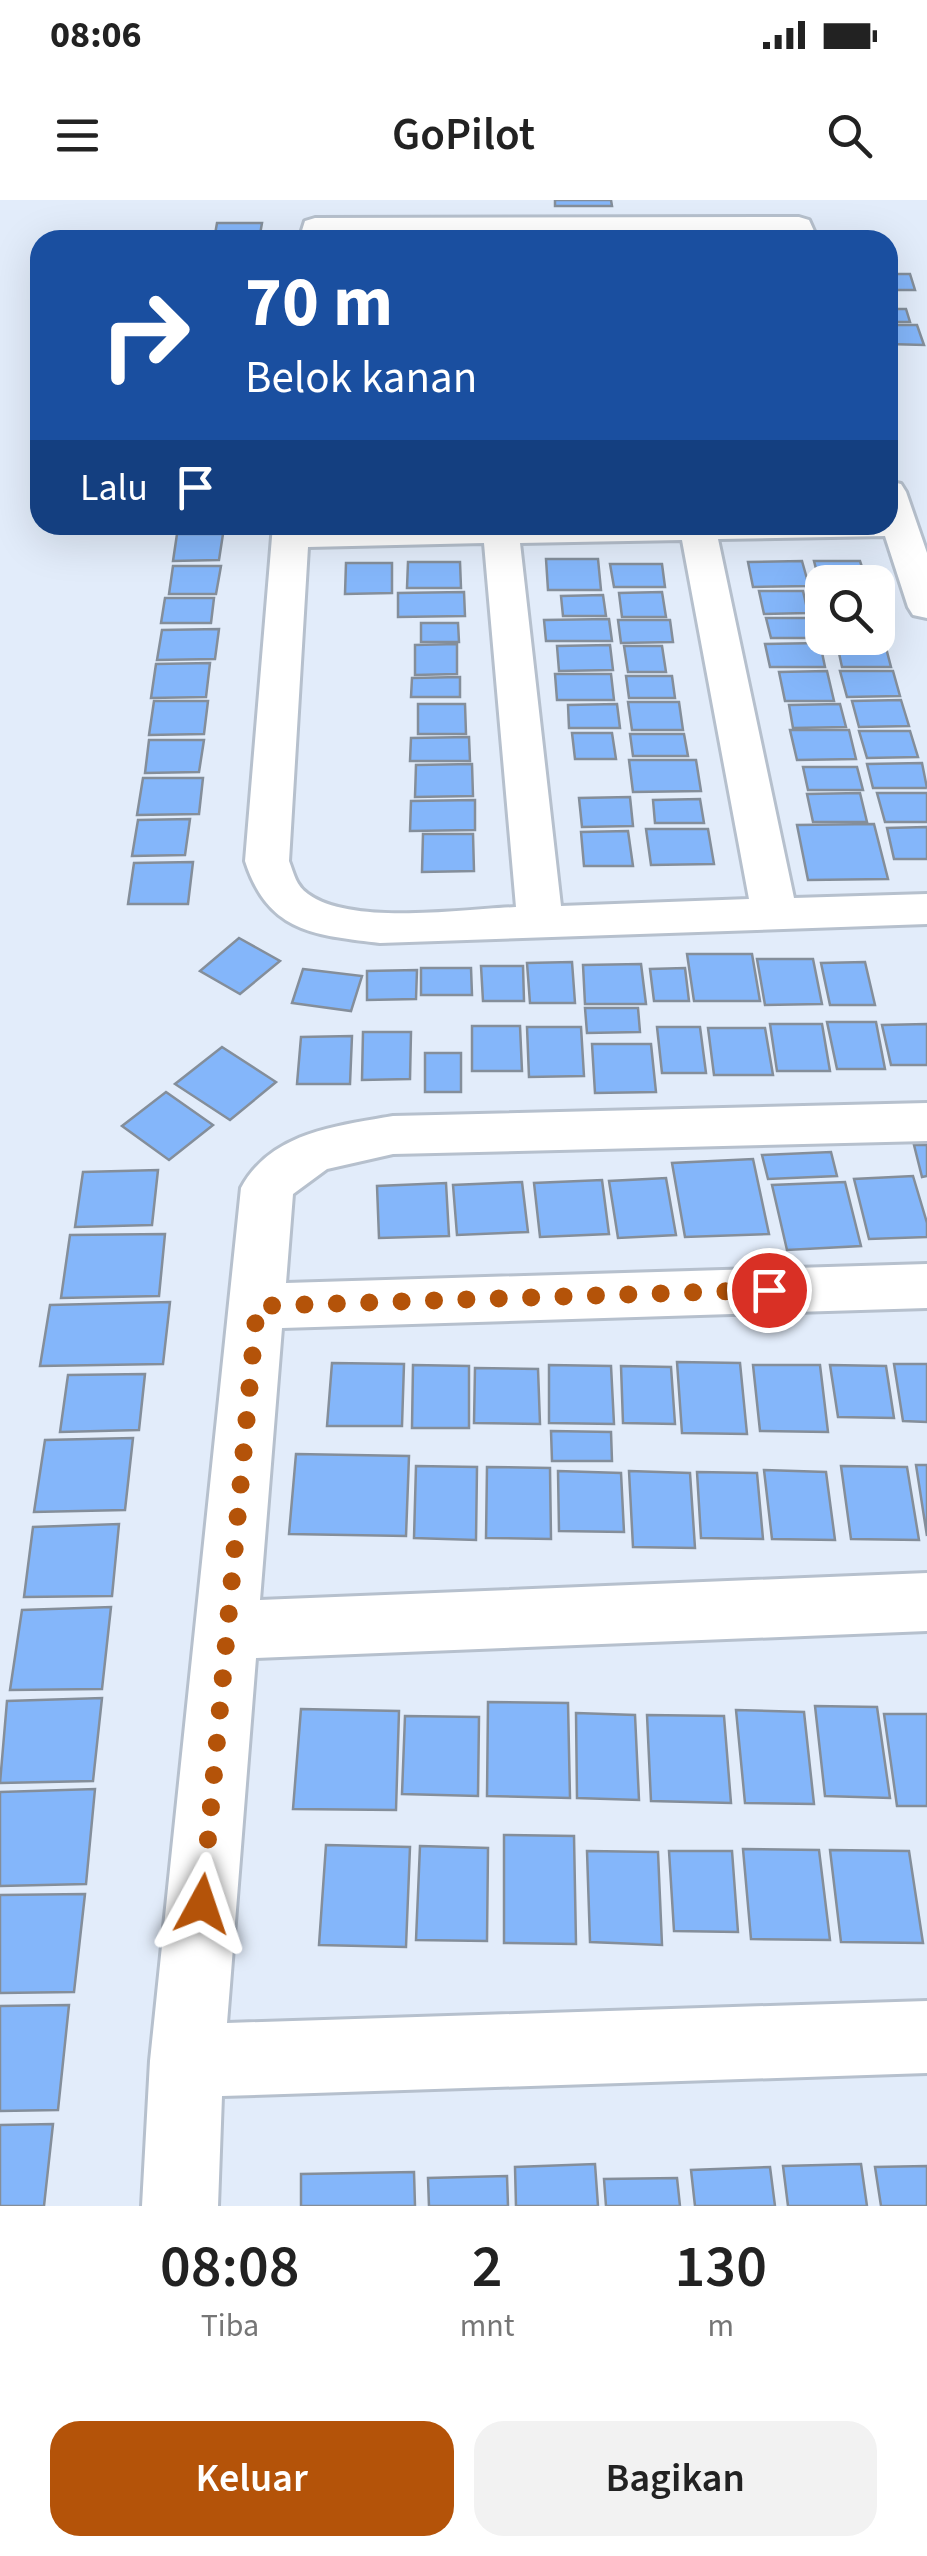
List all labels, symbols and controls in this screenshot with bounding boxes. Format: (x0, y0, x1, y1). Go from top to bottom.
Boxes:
text: 08:06 (50, 8, 142, 62)
text: GoPilot (392, 103, 535, 167)
icon: menu (50, 108, 105, 163)
icon: search (822, 108, 877, 163)
text: 70 m (245, 253, 393, 353)
icon: right (80, 270, 210, 400)
text: Belok kanan (245, 346, 477, 410)
icon: arrive (168, 460, 223, 515)
text: Lalu (80, 461, 148, 515)
map controls (805, 565, 895, 655)
button: search (805, 565, 895, 655)
pin (727, 1248, 812, 1333)
icon: arrive (742, 1263, 797, 1318)
position arrow (150, 1852, 254, 1956)
text: 08:08 (160, 2225, 300, 2310)
text: 2 (472, 2225, 503, 2310)
text: 130 (675, 2225, 767, 2310)
text: Tiba (201, 2303, 259, 2349)
text: mnt (460, 2303, 515, 2349)
text: m (707, 2303, 734, 2349)
button: Keluar (50, 2421, 454, 2536)
button: Bagikan (474, 2421, 877, 2536)

